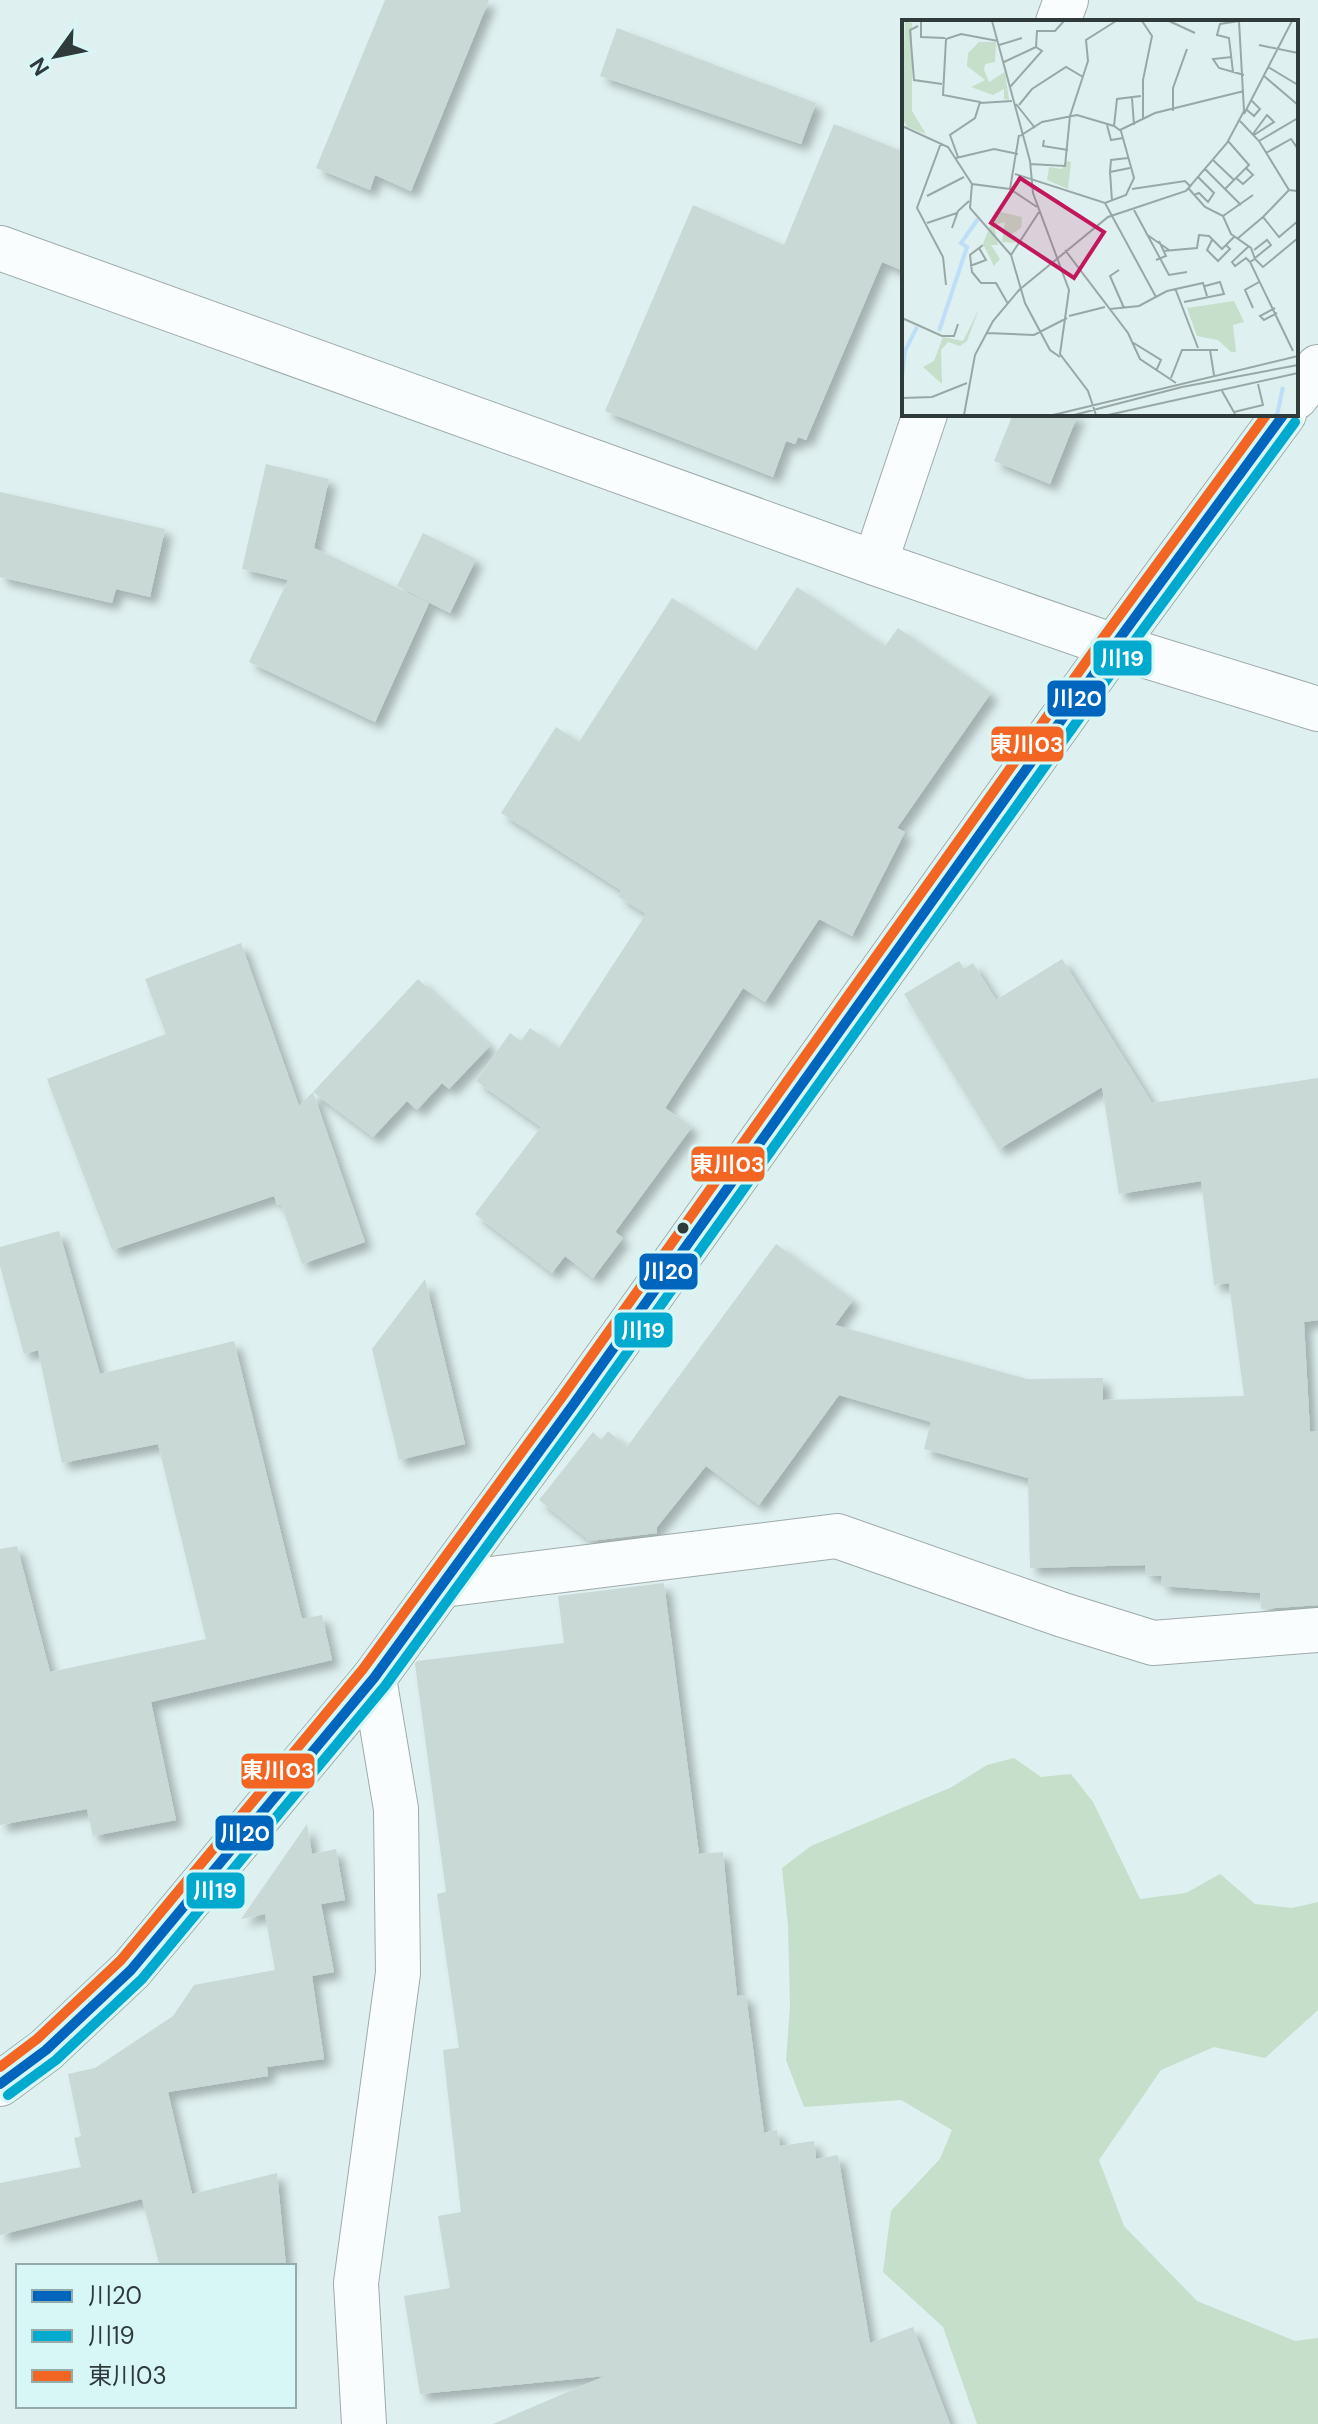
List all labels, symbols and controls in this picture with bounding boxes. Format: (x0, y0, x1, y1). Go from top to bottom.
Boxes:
north arrow (16, 16, 96, 96)
inset map (902, 20, 1298, 416)
text: N (23, 52, 56, 81)
line badge: 川19 (1092, 639, 1153, 677)
text: 川19 (1100, 644, 1144, 673)
line badge: 川20 (1046, 679, 1107, 718)
text: 川20 (1052, 684, 1102, 713)
line badge: 東川03 (990, 725, 1065, 763)
text: 東川03 (991, 730, 1063, 759)
line badge: 東川03 (690, 1145, 766, 1183)
text: 東川03 (692, 1150, 764, 1179)
unlabelled marker (675, 1220, 691, 1236)
line badge: 川20 (638, 1252, 699, 1291)
text: 川20 (643, 1257, 693, 1286)
line badge: 川19 (613, 1311, 674, 1349)
text: 川19 (621, 1316, 665, 1345)
line badge: 東川03 (240, 1752, 316, 1790)
text: 東川03 (242, 1756, 314, 1785)
line badge: 川20 (214, 1814, 275, 1852)
text: 川20 (220, 1819, 270, 1848)
line badge: 川19 (185, 1871, 246, 1910)
text: 川19 (193, 1876, 237, 1905)
legend (16, 2264, 296, 2408)
text: 川20 (88, 2280, 142, 2311)
text: 川19 (88, 2320, 135, 2351)
text: 東川03 (88, 2360, 167, 2391)

